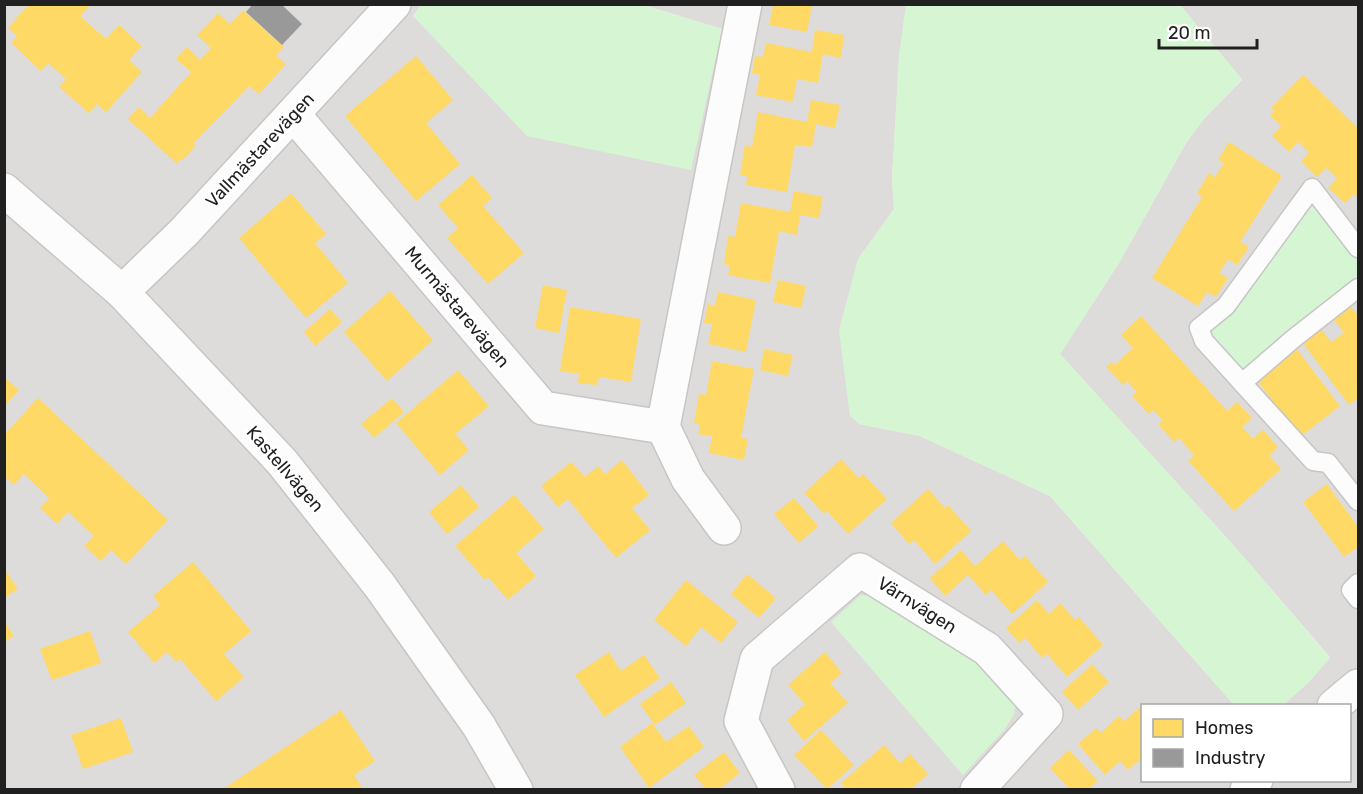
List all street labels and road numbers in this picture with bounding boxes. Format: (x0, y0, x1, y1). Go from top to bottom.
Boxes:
street label: Vallmästarevägen (201, 88, 319, 212)
street label: Murmästarevägen (400, 242, 514, 372)
street label: Kastellvägen (242, 421, 328, 517)
street label: Värnvägen (873, 572, 961, 638)

